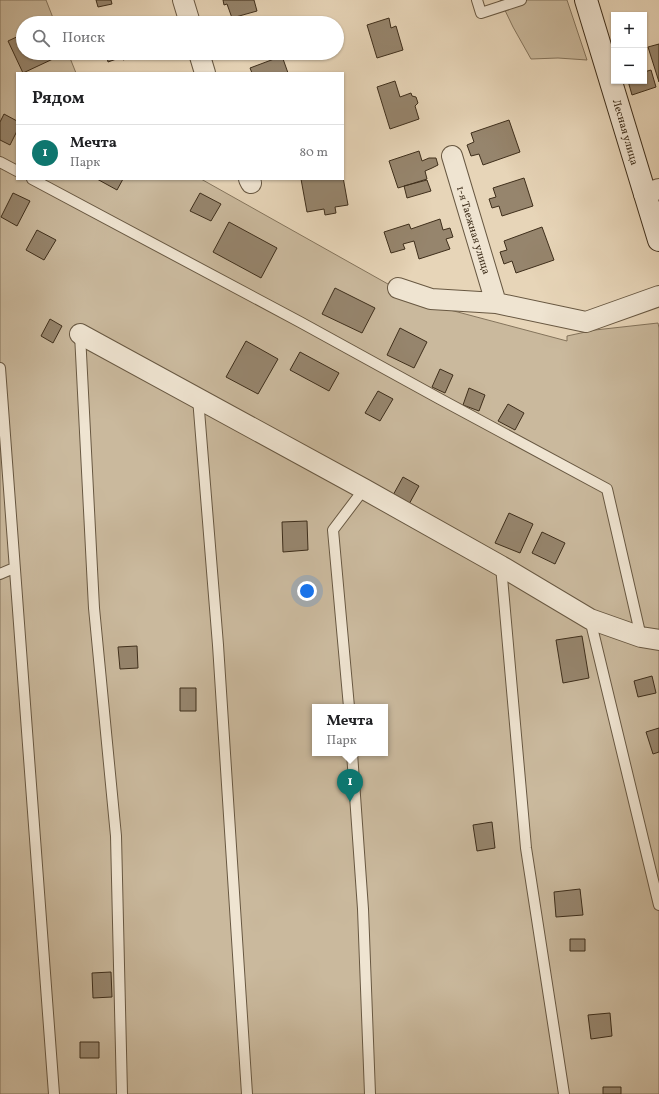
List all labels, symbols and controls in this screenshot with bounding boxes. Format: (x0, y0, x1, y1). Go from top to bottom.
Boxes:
map controls (611, 12, 647, 84)
button: + (611, 12, 647, 48)
search box (16, 16, 344, 60)
icon: search (30, 27, 52, 49)
text: Поиск (62, 28, 105, 49)
button: − (611, 48, 647, 84)
text: Рядом (32, 87, 85, 110)
street label: Лесная улица (608, 98, 641, 168)
text: Мечта (70, 133, 117, 154)
text: 1 (42, 144, 48, 162)
text: 80 m (299, 144, 328, 162)
text: Парк (70, 154, 100, 172)
street label: 1-я Таежная улица (452, 184, 493, 277)
your location (297, 581, 317, 601)
popup (312, 704, 388, 756)
text: Мечта (326, 711, 374, 732)
text: Парк (326, 732, 357, 750)
pin: 1 (337, 769, 363, 802)

